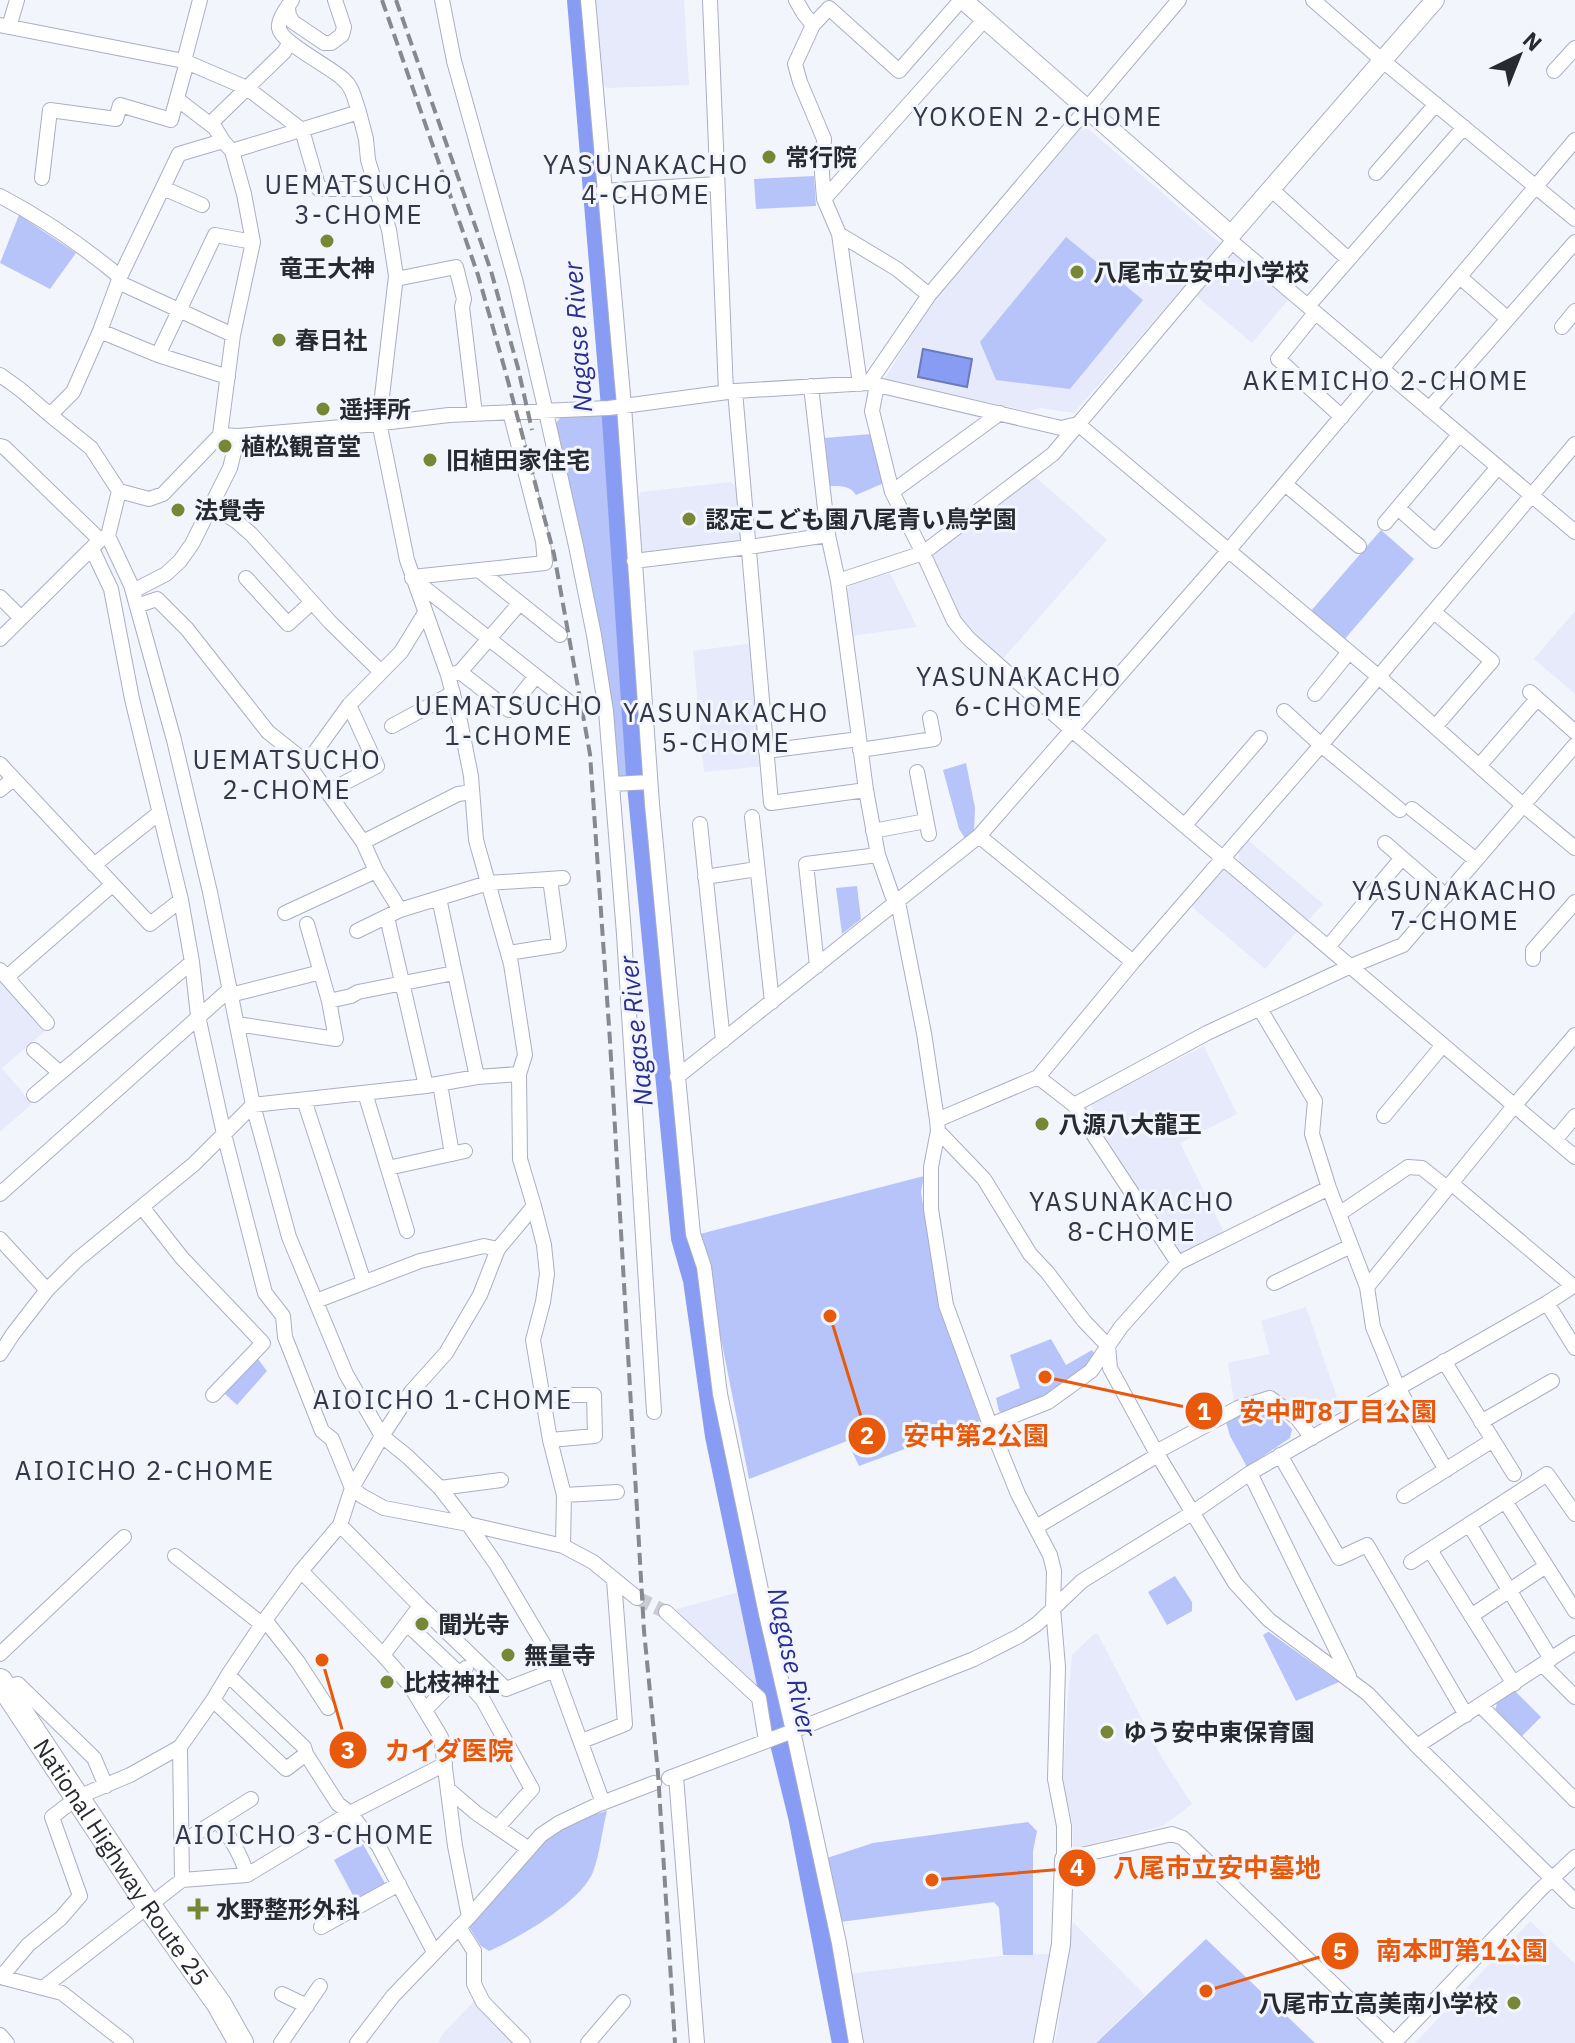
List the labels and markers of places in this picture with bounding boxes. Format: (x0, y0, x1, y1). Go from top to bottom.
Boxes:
place label: 常行院 (785, 141, 857, 173)
marker: 常行院 (760, 148, 778, 166)
marker: 竜王大神 (318, 232, 336, 250)
place label: 竜王大神 (279, 252, 375, 284)
place label: 八尾市立安中小学校 (1093, 256, 1309, 288)
marker: 八尾市立安中小学校 (1068, 263, 1086, 281)
place label: 春日社 (295, 324, 367, 356)
marker: 春日社 (270, 331, 288, 349)
place label: 遥拝所 (339, 393, 411, 425)
marker: 遥拝所 (314, 400, 332, 418)
place label: 植松観音堂 (241, 430, 361, 462)
marker: 植松観音堂 (216, 437, 234, 455)
place label: 旧植田家住宅 (446, 444, 590, 476)
marker: 旧植田家住宅 (421, 451, 439, 469)
place label: 法覺寺 (194, 494, 266, 526)
marker: 法覺寺 (169, 501, 187, 519)
place label: 認定こども園八尾青い鳥学園 (705, 503, 1017, 535)
marker: 認定こども園八尾青い鳥学園 (680, 510, 698, 528)
place label: 八源八大龍王 (1058, 1108, 1202, 1140)
marker: 八源八大龍王 (1033, 1115, 1051, 1133)
callout: 安中町8丁目公園 (1184, 1386, 1453, 1436)
callout: 安中第2公園 (847, 1411, 1065, 1461)
place label: 聞光寺 (438, 1608, 510, 1640)
marker: 聞光寺 (413, 1615, 431, 1633)
place label: 無量寺 (524, 1639, 596, 1671)
marker: 無量寺 (499, 1646, 517, 1664)
place label: 比枝神社 (403, 1666, 499, 1698)
marker: 比枝神社 (378, 1673, 396, 1691)
place label: ゆう安中東保育園 (1123, 1716, 1315, 1748)
marker: ゆう安中東保育園 (1098, 1723, 1116, 1741)
callout: カイダ医院 (328, 1725, 530, 1775)
callout: 八尾市立安中墓地 (1057, 1843, 1337, 1893)
place label: 水野整形外科 (216, 1893, 360, 1925)
marker: 水野整形外科 (187, 1898, 209, 1920)
callout: 南本町第1公園 (1320, 1926, 1563, 1976)
place label: 八尾市立高美南小学校 (1258, 1987, 1498, 2019)
marker: 八尾市立高美南小学校 (1505, 1994, 1523, 2012)

